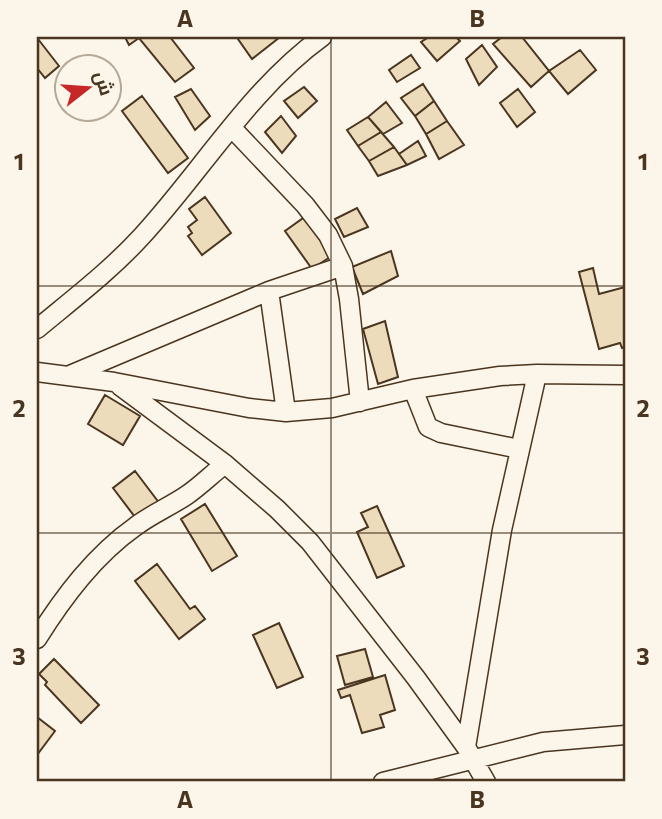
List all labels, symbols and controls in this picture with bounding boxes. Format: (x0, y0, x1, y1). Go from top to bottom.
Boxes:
text: A (177, 4, 194, 32)
text: B (469, 4, 485, 32)
north arrow (52, 52, 122, 122)
text: ش (89, 68, 119, 98)
text: 1 (14, 147, 24, 175)
text: 1 (638, 147, 648, 175)
text: 2 (12, 394, 26, 422)
text: 2 (636, 394, 650, 422)
text: 3 (12, 642, 26, 670)
text: 3 (636, 642, 650, 670)
text: A (177, 785, 194, 813)
text: B (469, 785, 485, 813)

